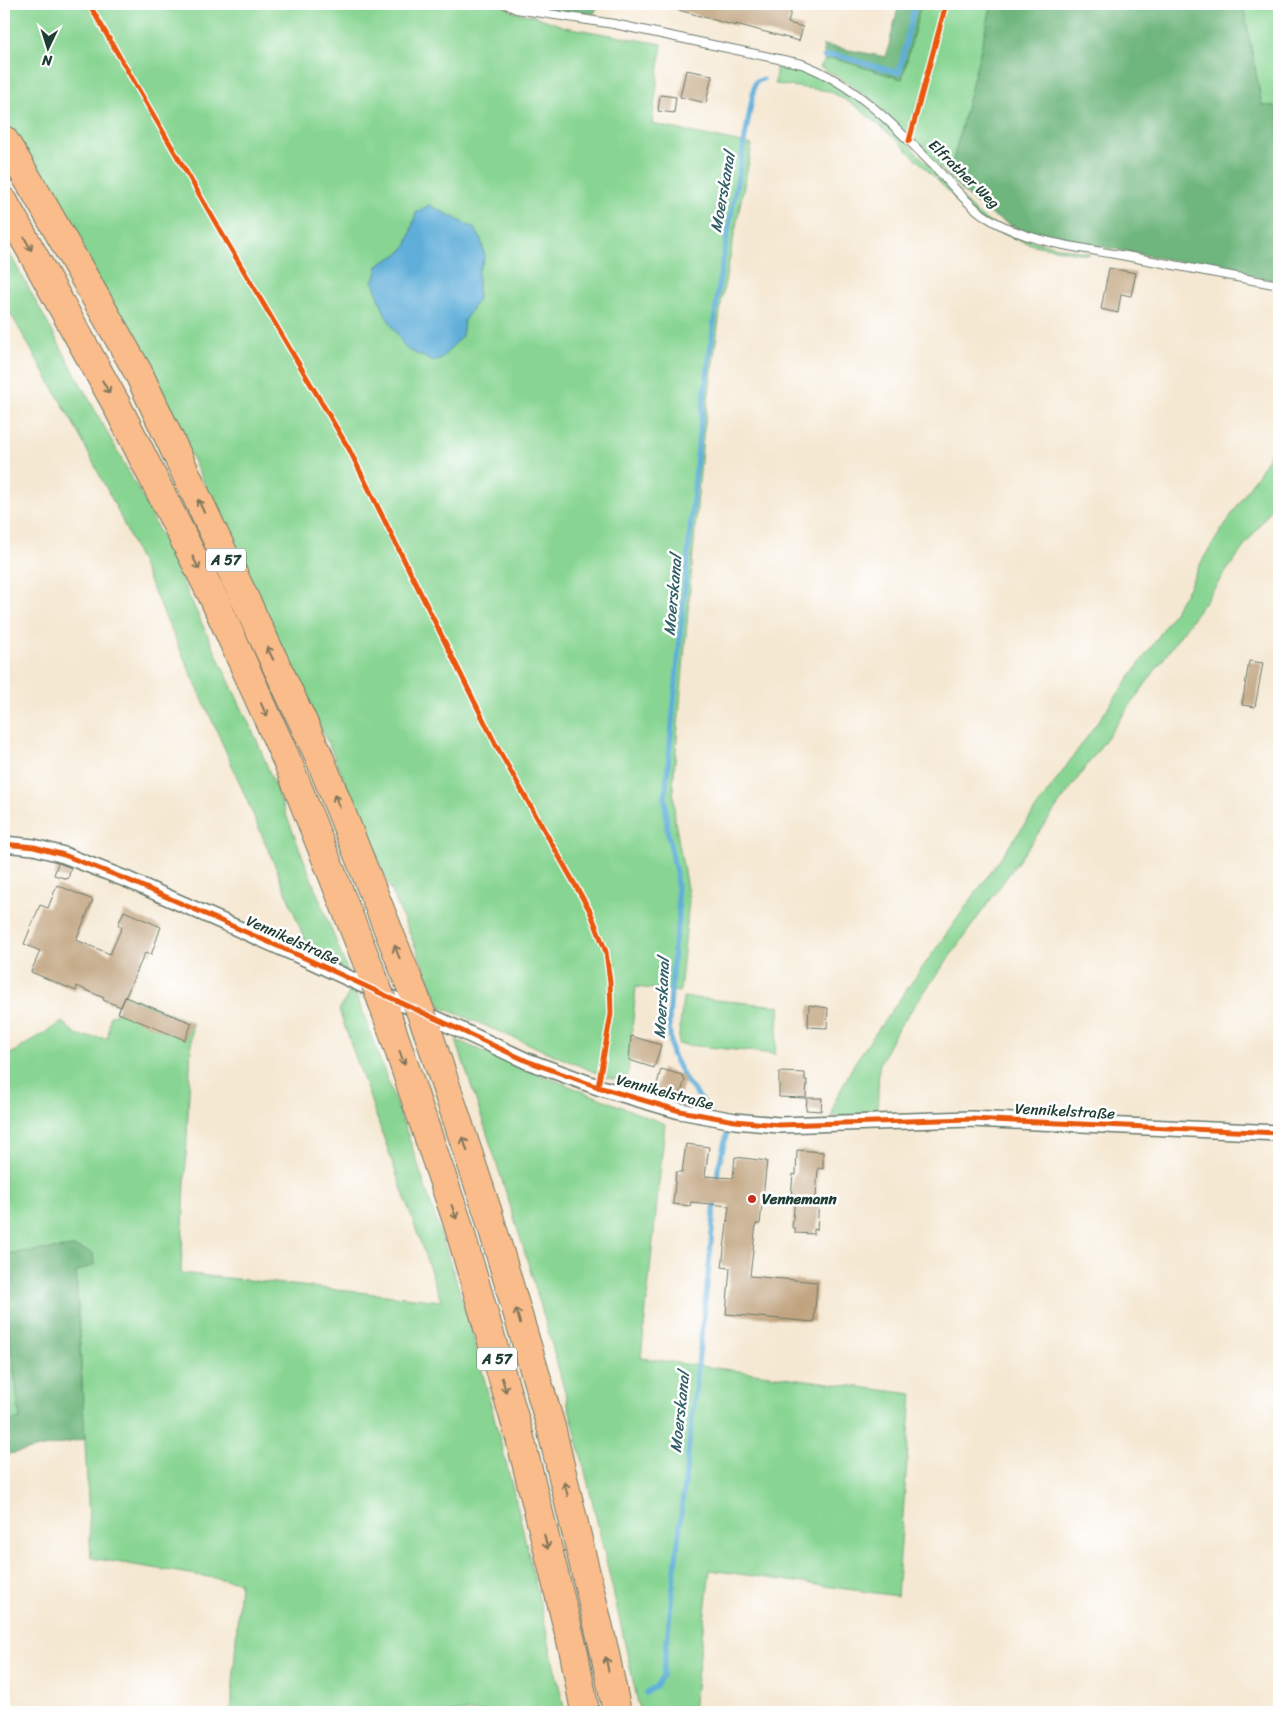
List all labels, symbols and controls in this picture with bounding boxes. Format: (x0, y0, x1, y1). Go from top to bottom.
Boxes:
north arrow (22, 22, 72, 72)
text: N (41, 48, 54, 73)
street label: Elfrather Weg (922, 133, 1006, 215)
water label: Moerskanal (701, 146, 744, 235)
one-way arrow (23, 237, 33, 252)
one-way arrow (102, 379, 112, 394)
one-way arrow (195, 499, 205, 514)
road number: A 57 (206, 548, 246, 572)
water label: Moerskanal (655, 550, 691, 637)
one-way arrow (192, 555, 201, 570)
one-way arrow (265, 646, 274, 661)
one-way arrow (260, 702, 270, 717)
one-way arrow (331, 794, 341, 809)
street label: Vennikelstraße (242, 908, 344, 972)
one-way arrow (392, 945, 401, 960)
water label: Moerskanal (645, 953, 678, 1039)
one-way arrow (398, 1050, 407, 1066)
street label: Vennikelstraße (613, 1067, 717, 1118)
street label: Vennikelstraße (1014, 1095, 1116, 1127)
one-way arrow (460, 1137, 469, 1152)
place label: Vennemann (762, 1186, 837, 1212)
marker: Vennemann (746, 1193, 758, 1205)
one-way arrow (450, 1204, 459, 1220)
one-way arrow (513, 1308, 523, 1324)
road number: A 57 (477, 1348, 517, 1370)
water label: Moerskanal (661, 1367, 699, 1454)
one-way arrow (500, 1377, 510, 1393)
one-way arrow (561, 1482, 570, 1498)
one-way arrow (542, 1534, 551, 1550)
one-way arrow (602, 1657, 612, 1673)

